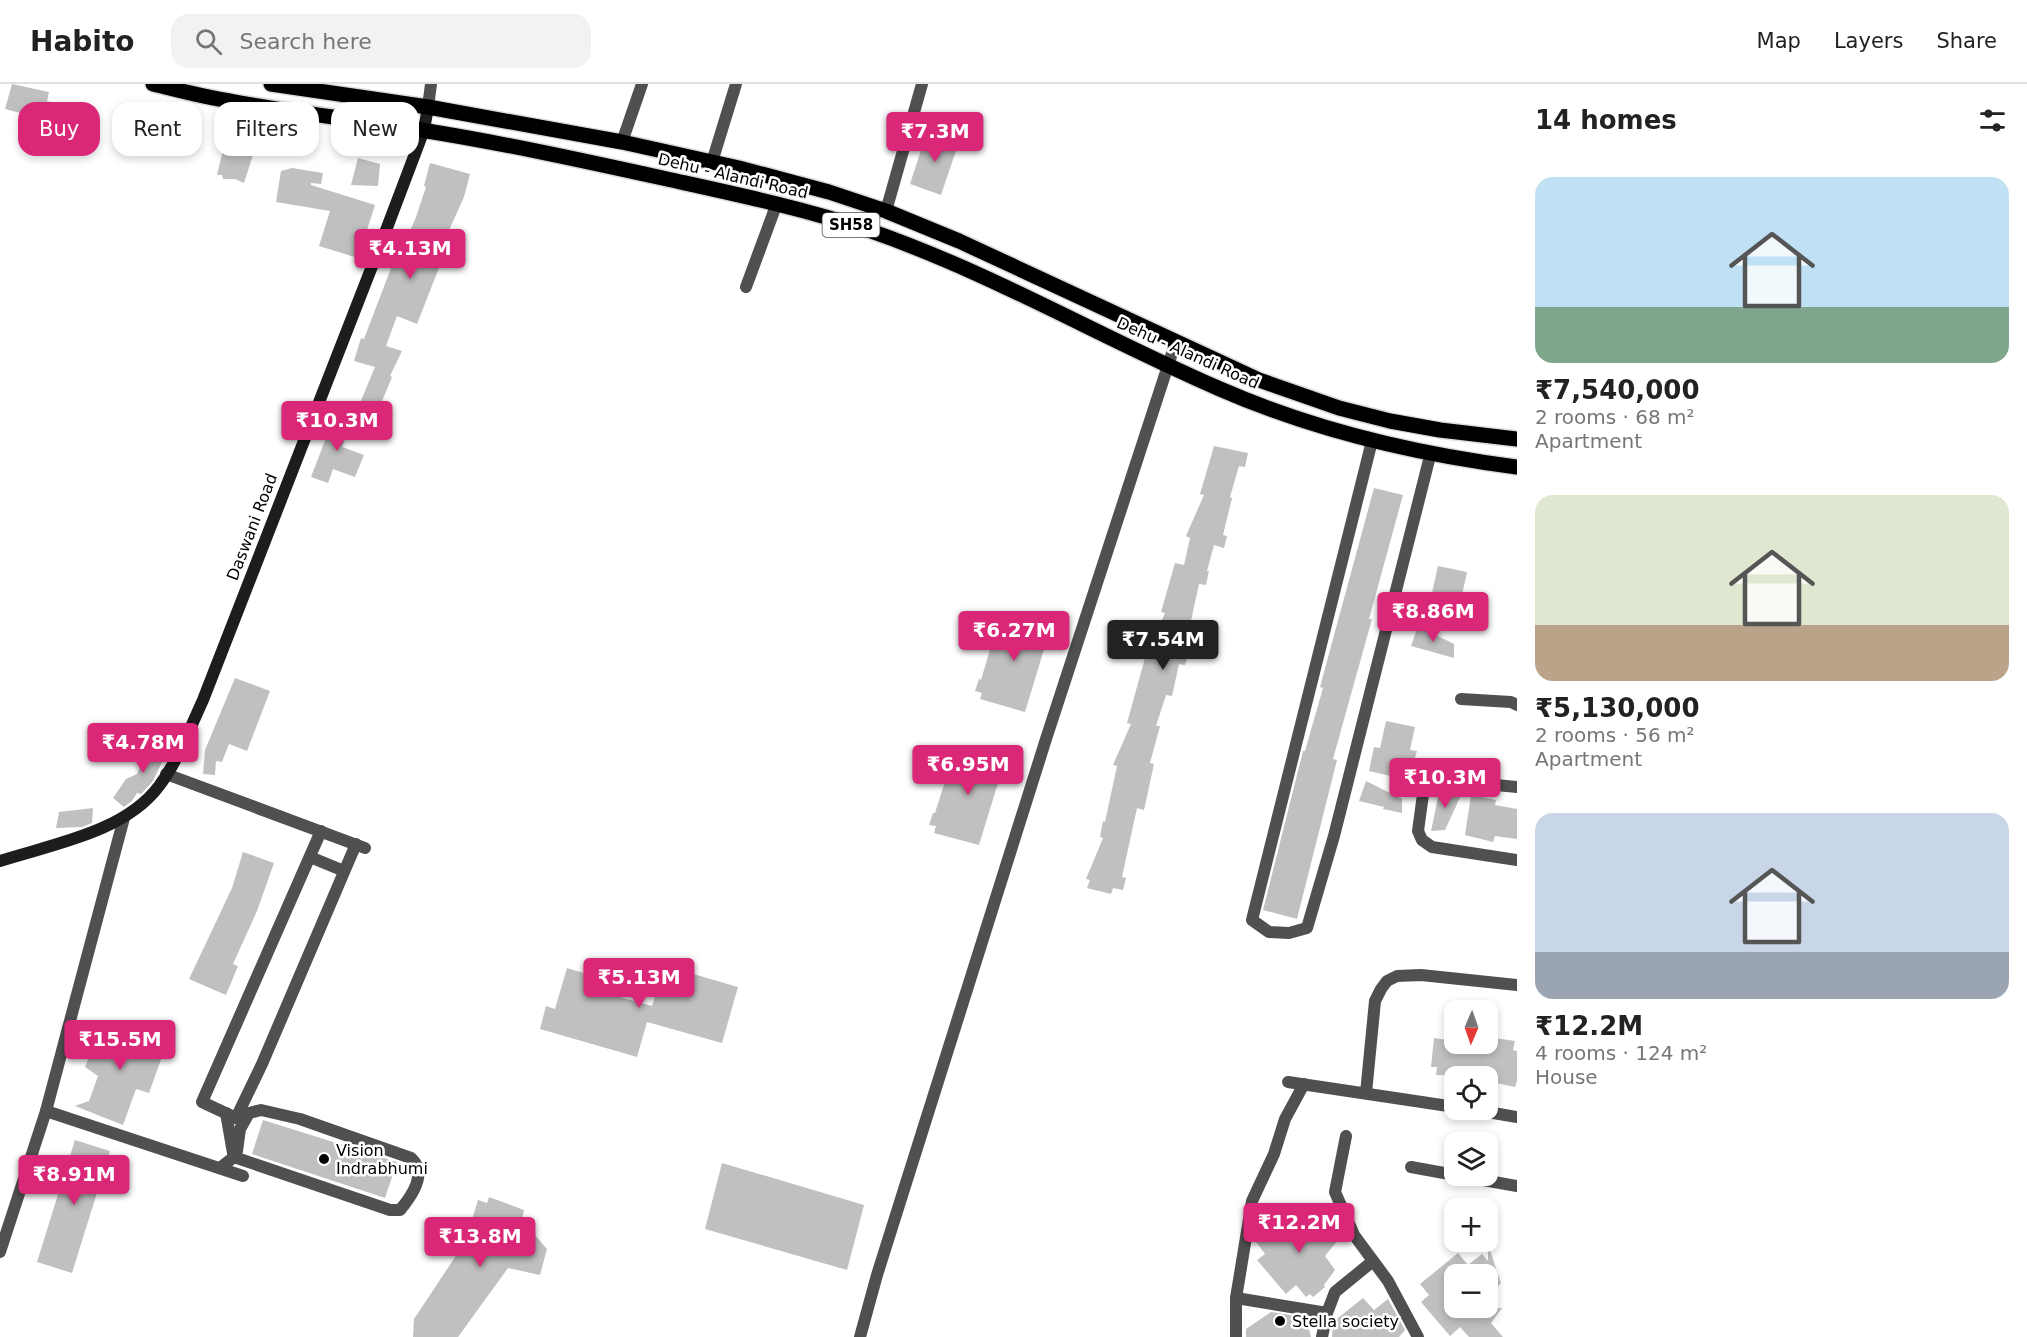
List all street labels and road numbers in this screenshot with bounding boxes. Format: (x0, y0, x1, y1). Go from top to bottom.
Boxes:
street label: Dehu - Alandi Road (656, 149, 810, 203)
road number: SH58 (822, 213, 880, 237)
street label: Dehu - Alandi Road (1114, 313, 1262, 393)
street label: Daswani Road (223, 471, 281, 583)

